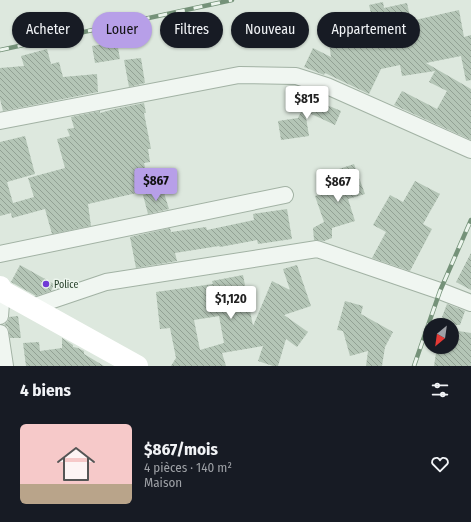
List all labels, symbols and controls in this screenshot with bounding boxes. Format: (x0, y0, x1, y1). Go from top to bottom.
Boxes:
chip: Acheter (12, 12, 84, 48)
chip: Louer (92, 12, 152, 48)
chip: Filtres (160, 12, 223, 48)
chip: Nouveau (231, 12, 309, 48)
chip: Appartement (317, 12, 420, 48)
pin: $815 (283, 86, 331, 120)
text: $815 (295, 91, 319, 106)
pin: $867 (132, 168, 180, 202)
pin: $867 (314, 169, 362, 203)
text: $867 (143, 173, 169, 188)
text: $867 (325, 174, 351, 189)
marker: Police (41, 279, 51, 289)
place label: Police (54, 279, 78, 291)
pin: $1,120 (198, 286, 264, 320)
text: $1,120 (215, 291, 247, 306)
north arrow (423, 318, 459, 354)
map controls (423, 318, 459, 354)
icon: filters (429, 379, 451, 401)
text: 4 biens (20, 380, 71, 401)
text: $867/mois (144, 439, 218, 460)
icon: home (52, 440, 100, 488)
icon: heart (429, 453, 451, 475)
text: 4 pièces · 140 m² (144, 460, 232, 475)
text: Maison (144, 475, 182, 490)

